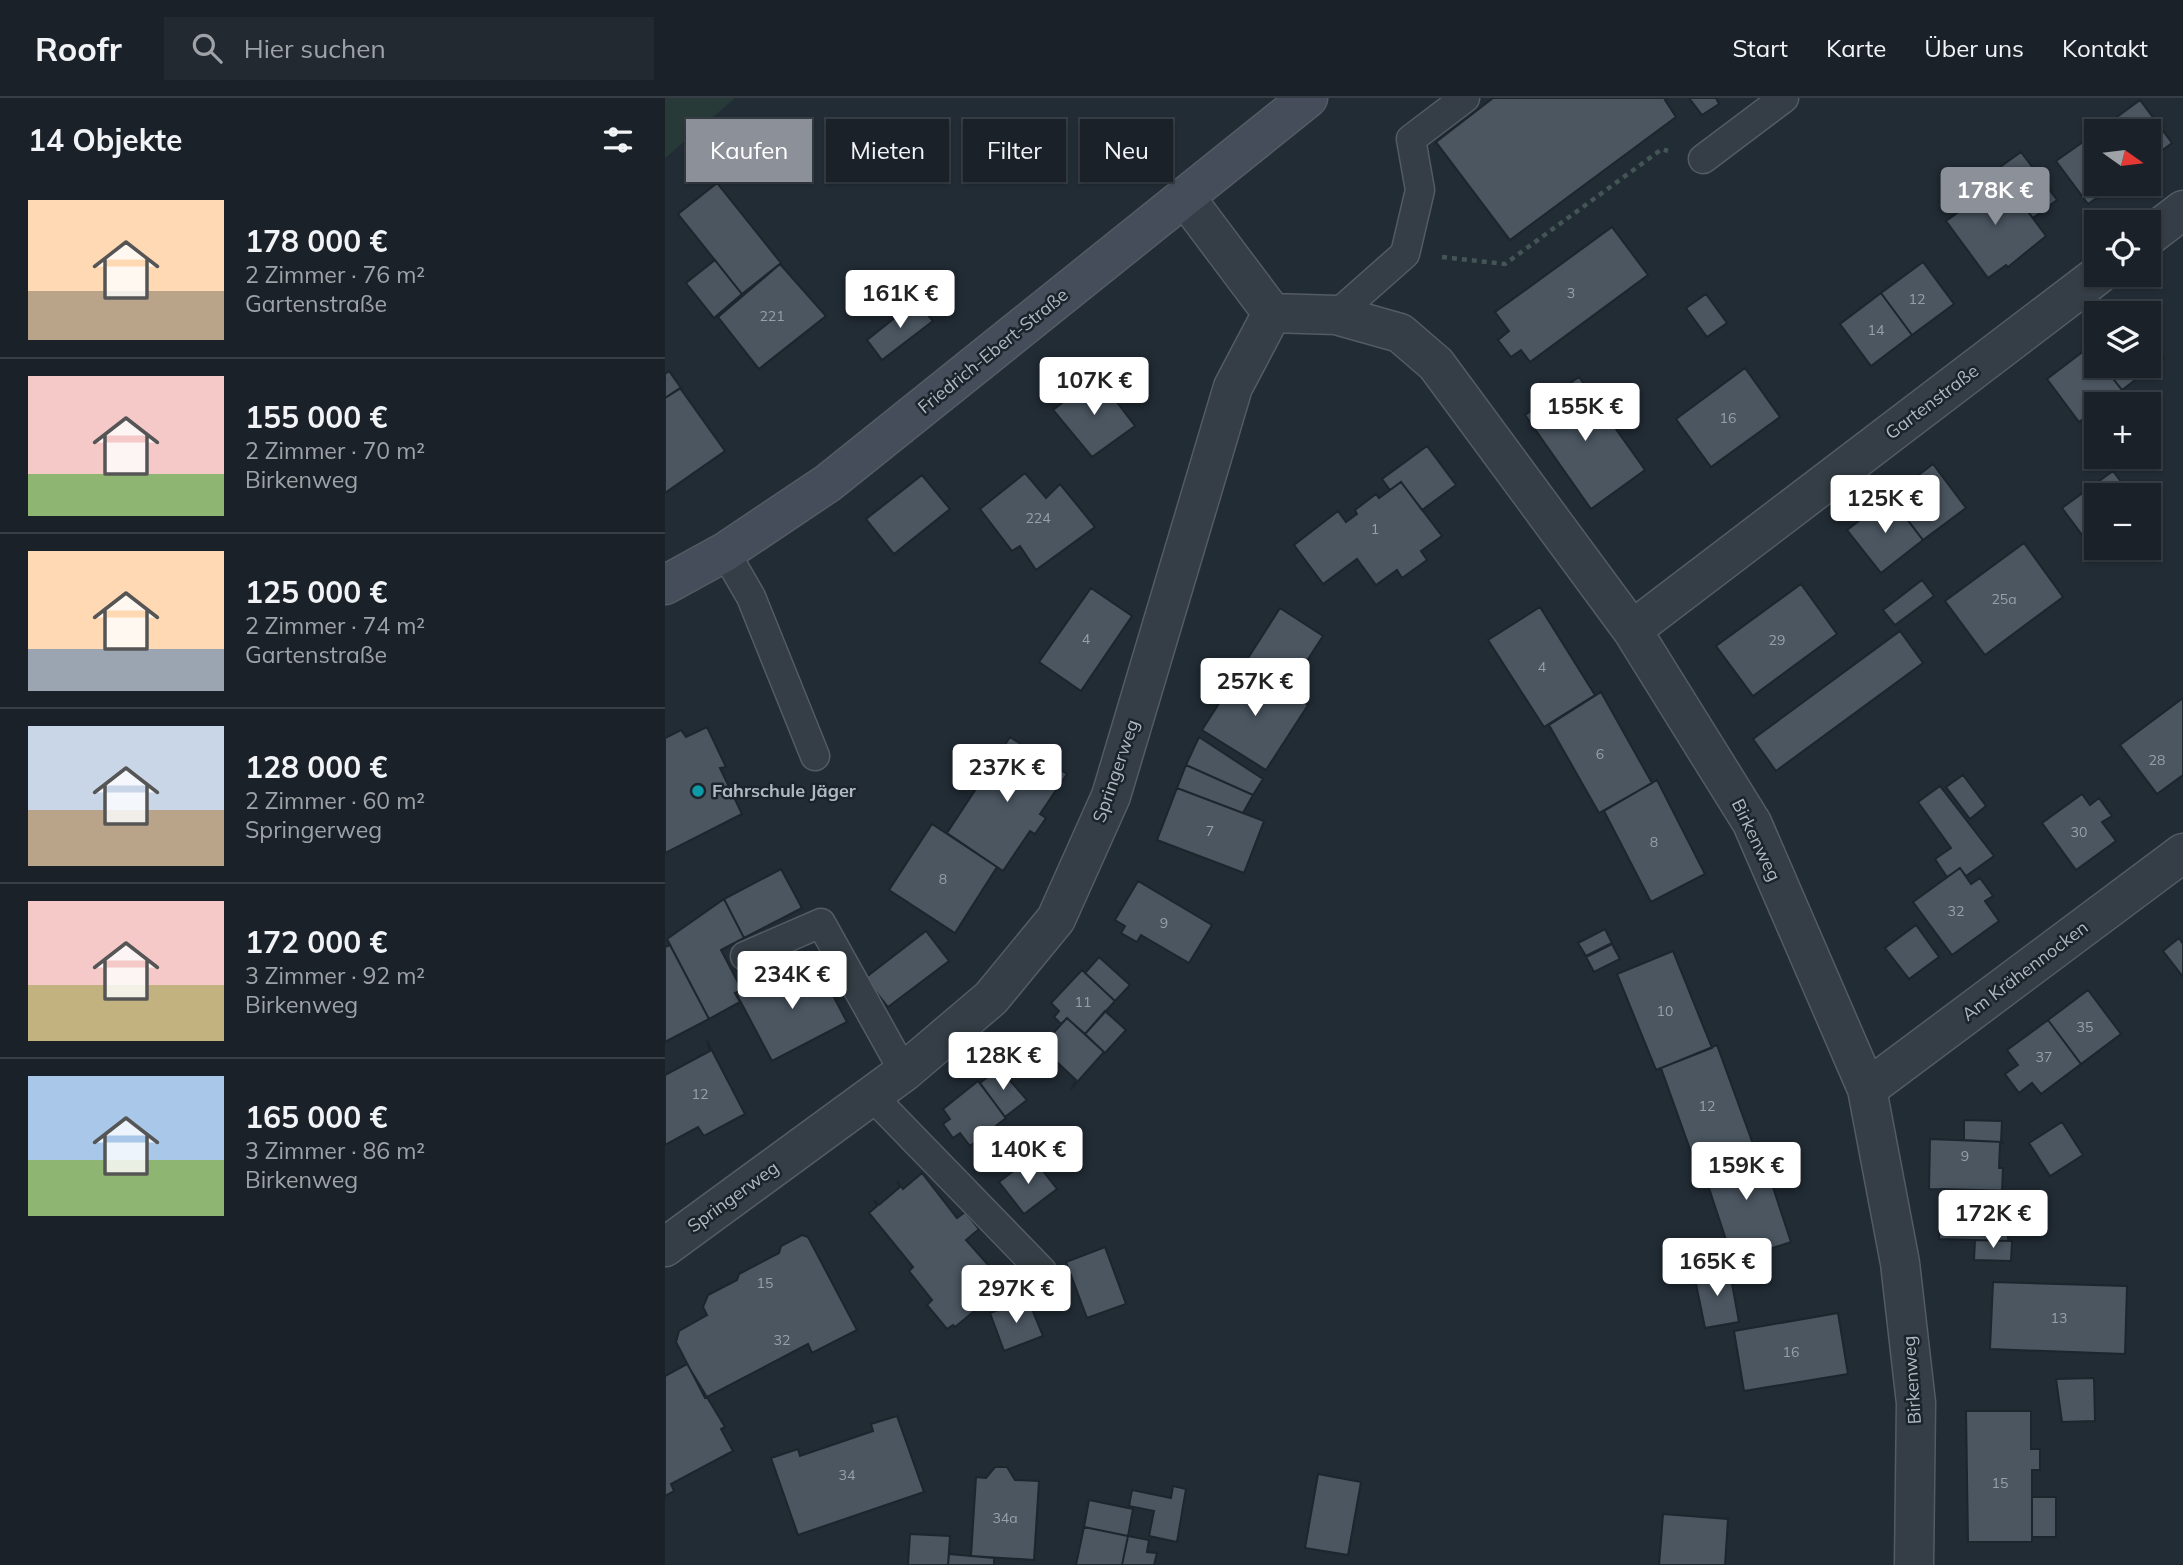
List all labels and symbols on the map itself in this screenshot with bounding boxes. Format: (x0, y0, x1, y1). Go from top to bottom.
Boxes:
north arrow (2084, 119, 2161, 196)
pin: 178K € (1938, 167, 2052, 227)
pin: 161K € (843, 271, 957, 330)
street label: Friedrich-Ebert-Straße (913, 283, 1073, 418)
house number: 3 (1567, 284, 1575, 302)
house number: 12 (1909, 290, 1925, 308)
house number: 221 (759, 307, 785, 325)
house number: 14 (1868, 321, 1885, 339)
pin: 107K € (1037, 358, 1151, 417)
street label: Gartenstraße (1880, 359, 1983, 444)
pin: 155K € (1528, 384, 1642, 443)
house number: 16 (1720, 409, 1736, 427)
pin: 125K € (1828, 476, 1942, 535)
house number: 224 (1025, 509, 1051, 527)
house number: 1 (1371, 520, 1379, 538)
house number: 25a (1991, 590, 2017, 608)
house number: 4 (1082, 630, 1091, 648)
house number: 29 (1769, 631, 1785, 649)
pin: 257K € (1198, 658, 1312, 718)
house number: 4 (1538, 658, 1547, 676)
street label: Springerweg (1087, 716, 1144, 825)
pin: 237K € (950, 744, 1064, 804)
house number: 6 (1596, 745, 1604, 763)
house number: 28 (2149, 751, 2165, 769)
place label: Fahrschule Jäger (712, 779, 857, 802)
marker: Fahrschule Jäger (690, 783, 706, 799)
street label: Birkenweg (1727, 795, 1786, 885)
house number: 7 (1206, 822, 1214, 840)
house number: 30 (2071, 823, 2087, 841)
house number: 8 (1650, 833, 1658, 851)
house number: 8 (939, 870, 947, 888)
house number: 32 (1948, 902, 1964, 920)
house number: 9 (1160, 914, 1168, 932)
street label: Am Krähennocken (1957, 916, 2093, 1026)
pin: 234K € (735, 951, 849, 1011)
house number: 11 (1075, 993, 1091, 1011)
house number: 10 (1657, 1002, 1673, 1020)
house number: 35 (2077, 1018, 2093, 1036)
pin: 128K € (946, 1032, 1060, 1092)
house number: 37 (2036, 1048, 2052, 1066)
house number: 12 (692, 1085, 708, 1103)
house number: 12 (1699, 1097, 1715, 1115)
pin: 140K € (971, 1126, 1085, 1186)
pin: 159K € (1689, 1142, 1803, 1202)
house number: 9 (1961, 1147, 1969, 1165)
street label: Springerweg (683, 1156, 783, 1237)
pin: 172K € (1936, 1190, 2050, 1250)
pin: 165K € (1660, 1238, 1774, 1298)
pin: 297K € (959, 1266, 1073, 1325)
house number: 15 (757, 1274, 773, 1292)
house number: 13 (2051, 1309, 2067, 1327)
house number: 32 (774, 1331, 790, 1349)
street label: Birkenweg (1897, 1335, 1926, 1425)
house number: 16 (1783, 1343, 1799, 1361)
house number: 34 (839, 1466, 856, 1484)
house number: 15 (1992, 1474, 2008, 1492)
house number: 34a (992, 1509, 1018, 1527)

